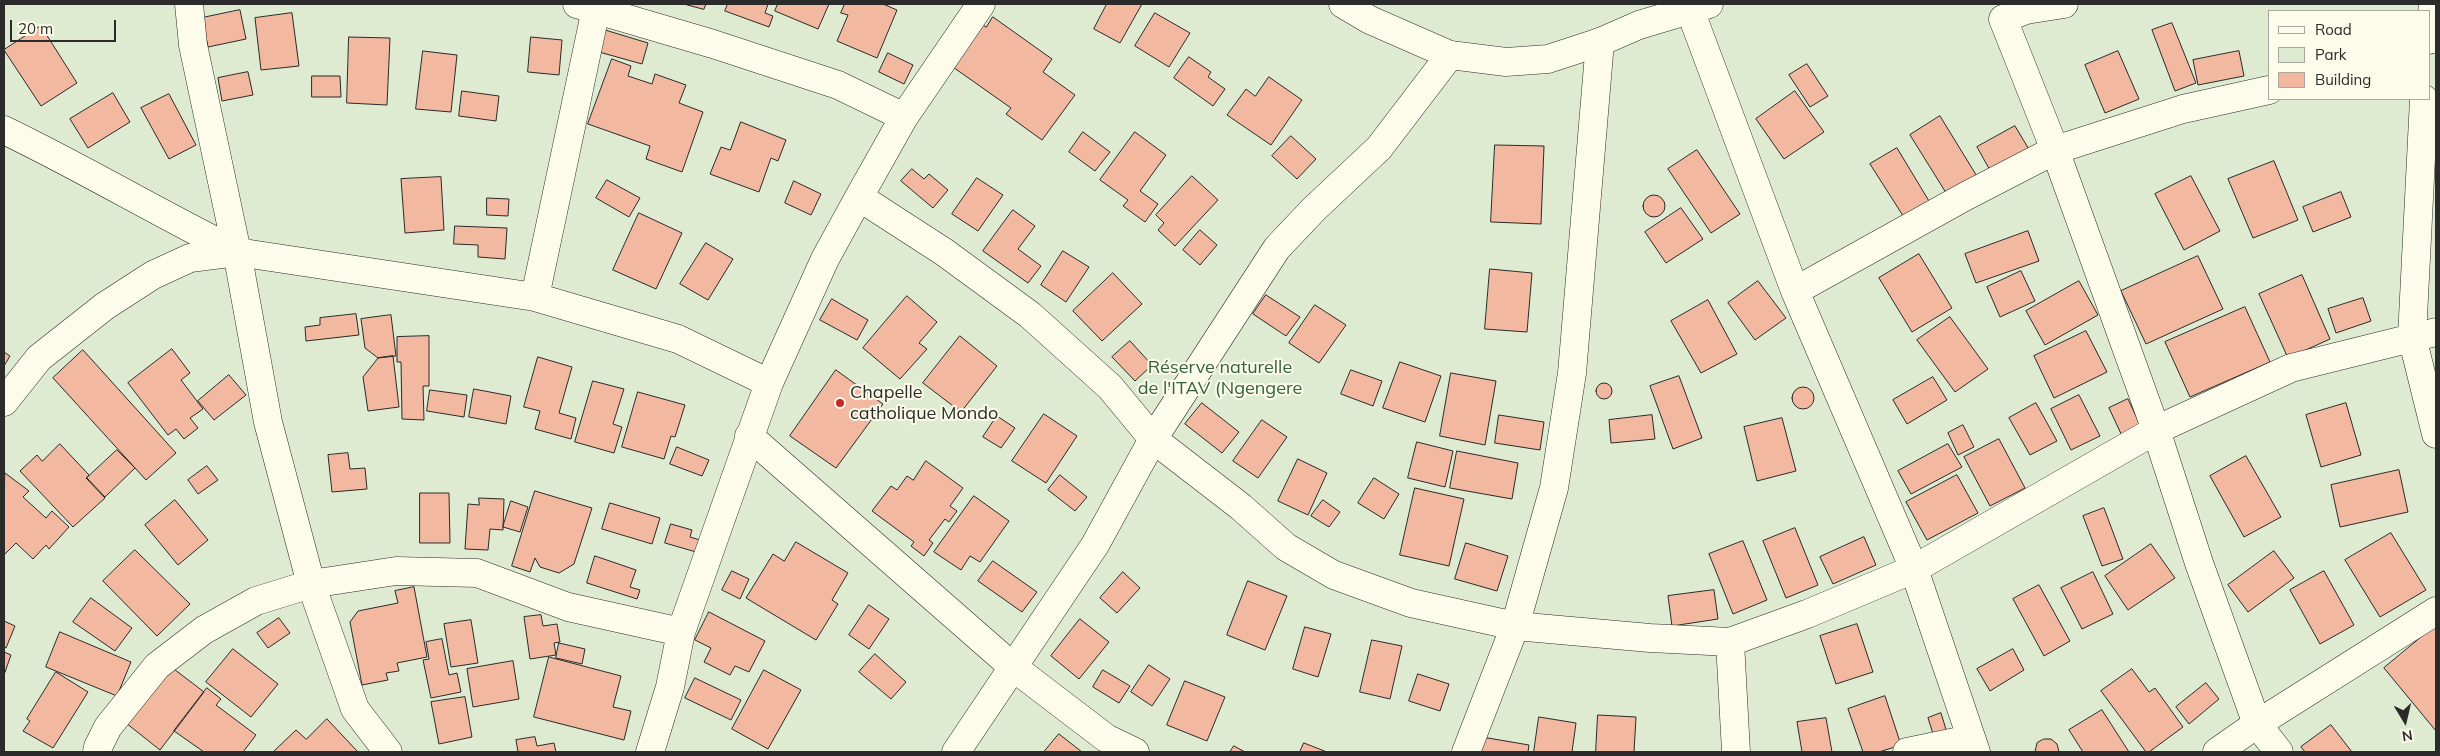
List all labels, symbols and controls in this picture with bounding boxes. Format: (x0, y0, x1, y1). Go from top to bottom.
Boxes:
scale bar (12, 10, 119, 42)
legend (2268, 10, 2430, 100)
text: 20 m (18, 19, 53, 38)
text: Road (2315, 20, 2352, 39)
text: Park (2315, 45, 2347, 64)
text: Building (2315, 70, 2371, 89)
park label: Réserve naturelle de l'ITAV (Ngengere (1138, 357, 1302, 399)
place label: Chapelle catholique Mondo (850, 382, 998, 424)
marker: Chapelle catholique Mondo (834, 397, 846, 409)
north arrow (2380, 696, 2430, 746)
text: N (2401, 726, 2414, 746)

